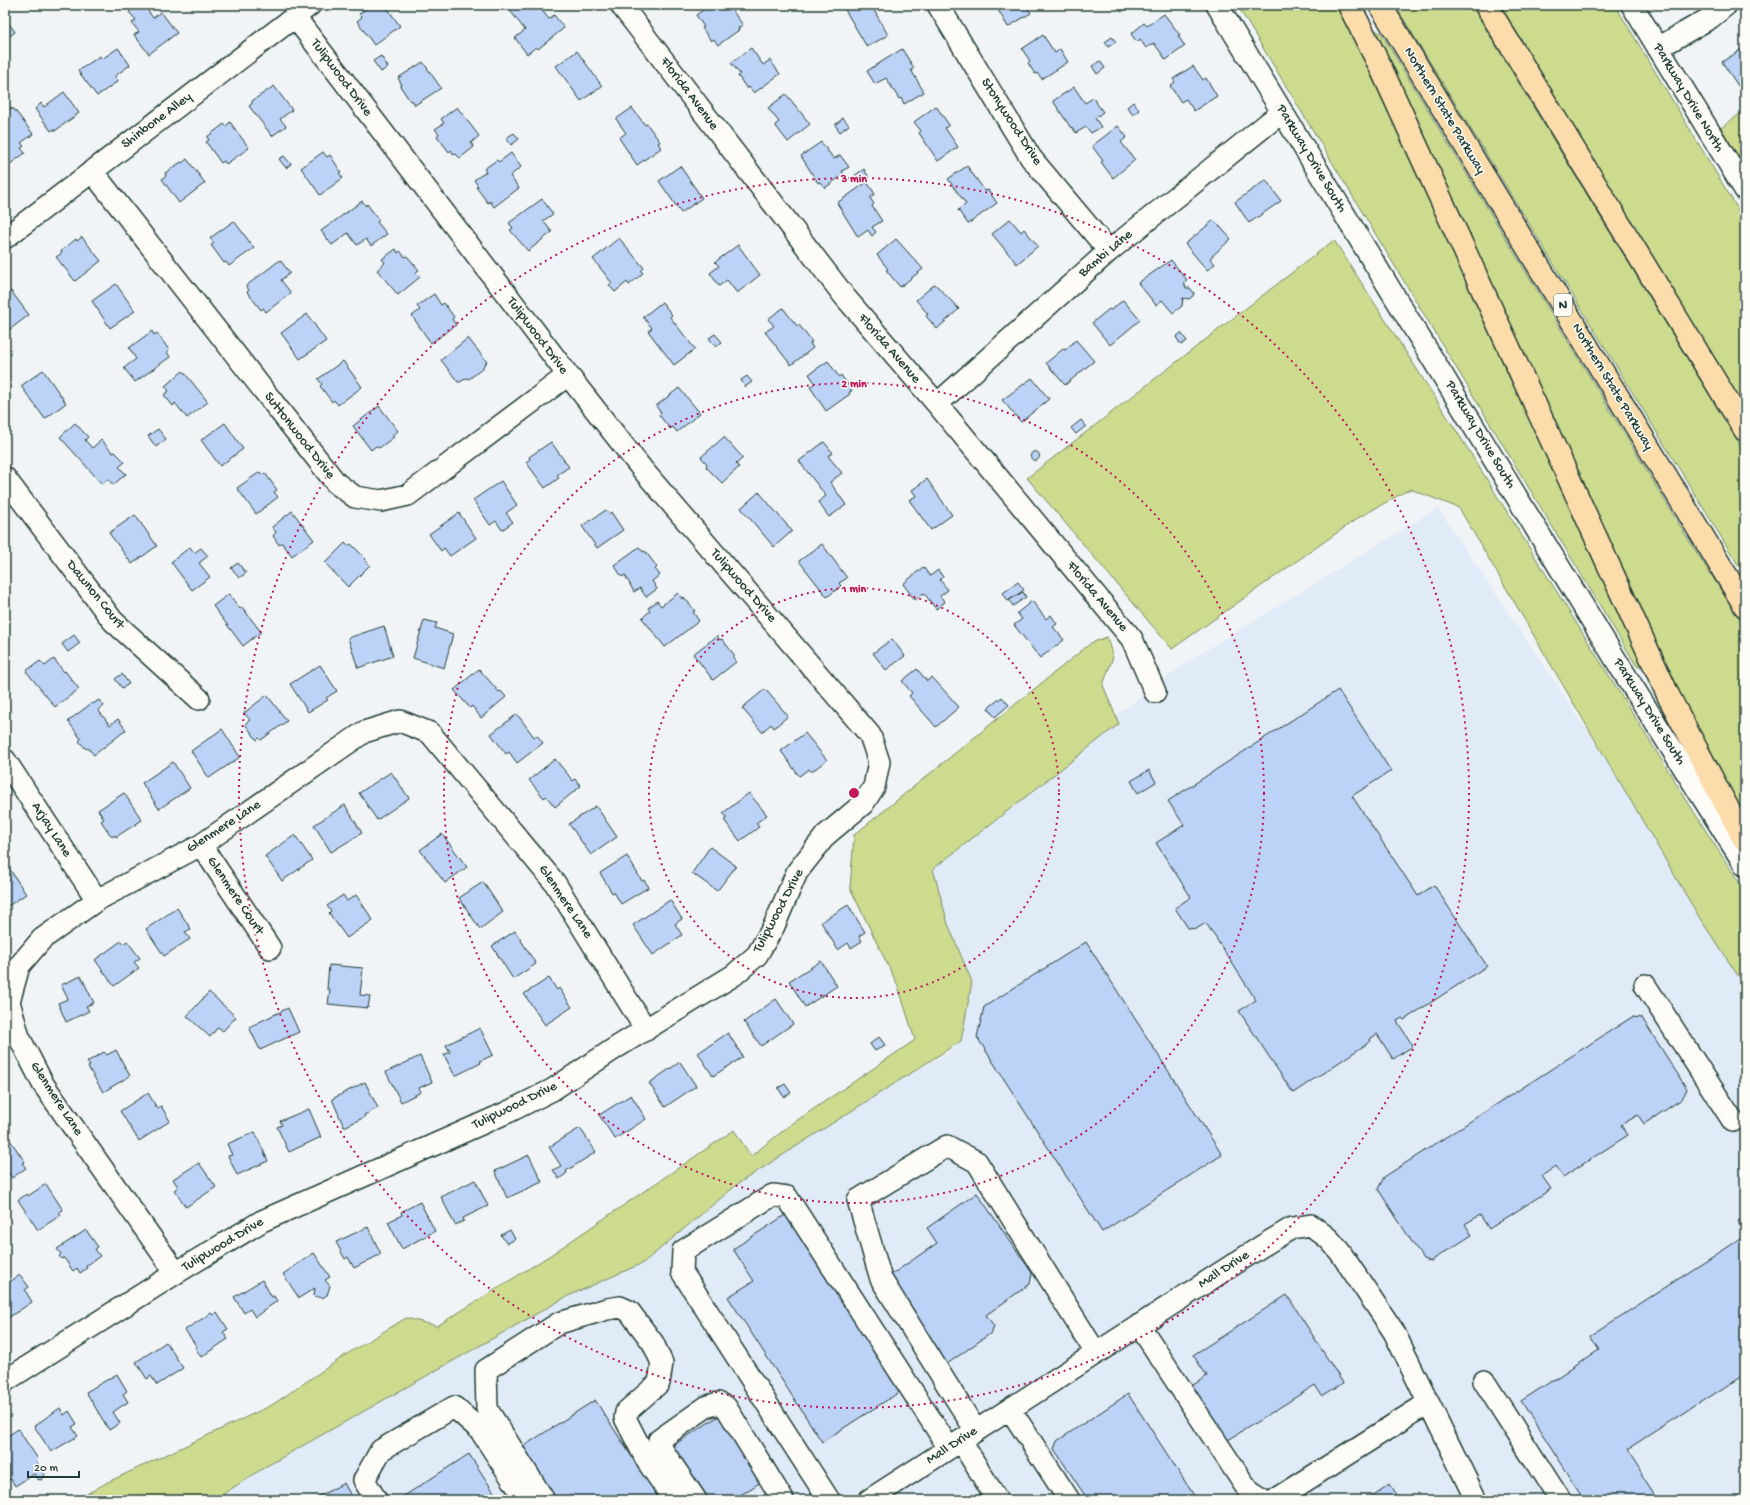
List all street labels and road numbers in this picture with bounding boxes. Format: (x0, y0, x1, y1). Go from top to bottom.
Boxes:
street label: Tulipwood Drive (306, 35, 376, 121)
street label: Parkway Drive North (1648, 40, 1727, 156)
street label: Northern State Parkway (1399, 44, 1489, 178)
street label: Florida Avenue (655, 53, 722, 134)
street label: Stonywood Drive (977, 75, 1046, 169)
street label: Shinbone Alley (118, 89, 196, 153)
street label: Parkway Drive South (1272, 101, 1350, 216)
street label: Bambi Lane (1075, 226, 1137, 282)
street label: Tulipwood Drive (502, 293, 572, 379)
road number: N (1554, 294, 1572, 316)
street label: Florida Avenue (853, 310, 924, 388)
street label: Northern State Parkway (1567, 320, 1657, 454)
street label: Parkway Drive South (1441, 377, 1519, 492)
street label: Suttonwood Drive (260, 389, 339, 484)
street label: Tulipwood Drive (706, 545, 780, 627)
street label: Dawnon Court (61, 556, 129, 634)
street label: Florida Avenue (1062, 557, 1132, 636)
street label: Parkway Drive South (1609, 655, 1689, 769)
street label: Glenmere Lane (184, 796, 265, 857)
street label: Arjay Lane (27, 799, 75, 861)
street label: Glenmere Court (203, 854, 268, 939)
street label: Glenmere Lane (534, 862, 596, 943)
street label: Tulipwood Drive (749, 866, 809, 957)
street label: Glenmere Lane (26, 1059, 87, 1140)
street label: Tulipwood Drive (469, 1078, 561, 1134)
street label: Tulipwood Drive (178, 1214, 268, 1277)
street label: Mall Drive (1195, 1247, 1253, 1293)
street label: Mall Drive (923, 1423, 981, 1469)

